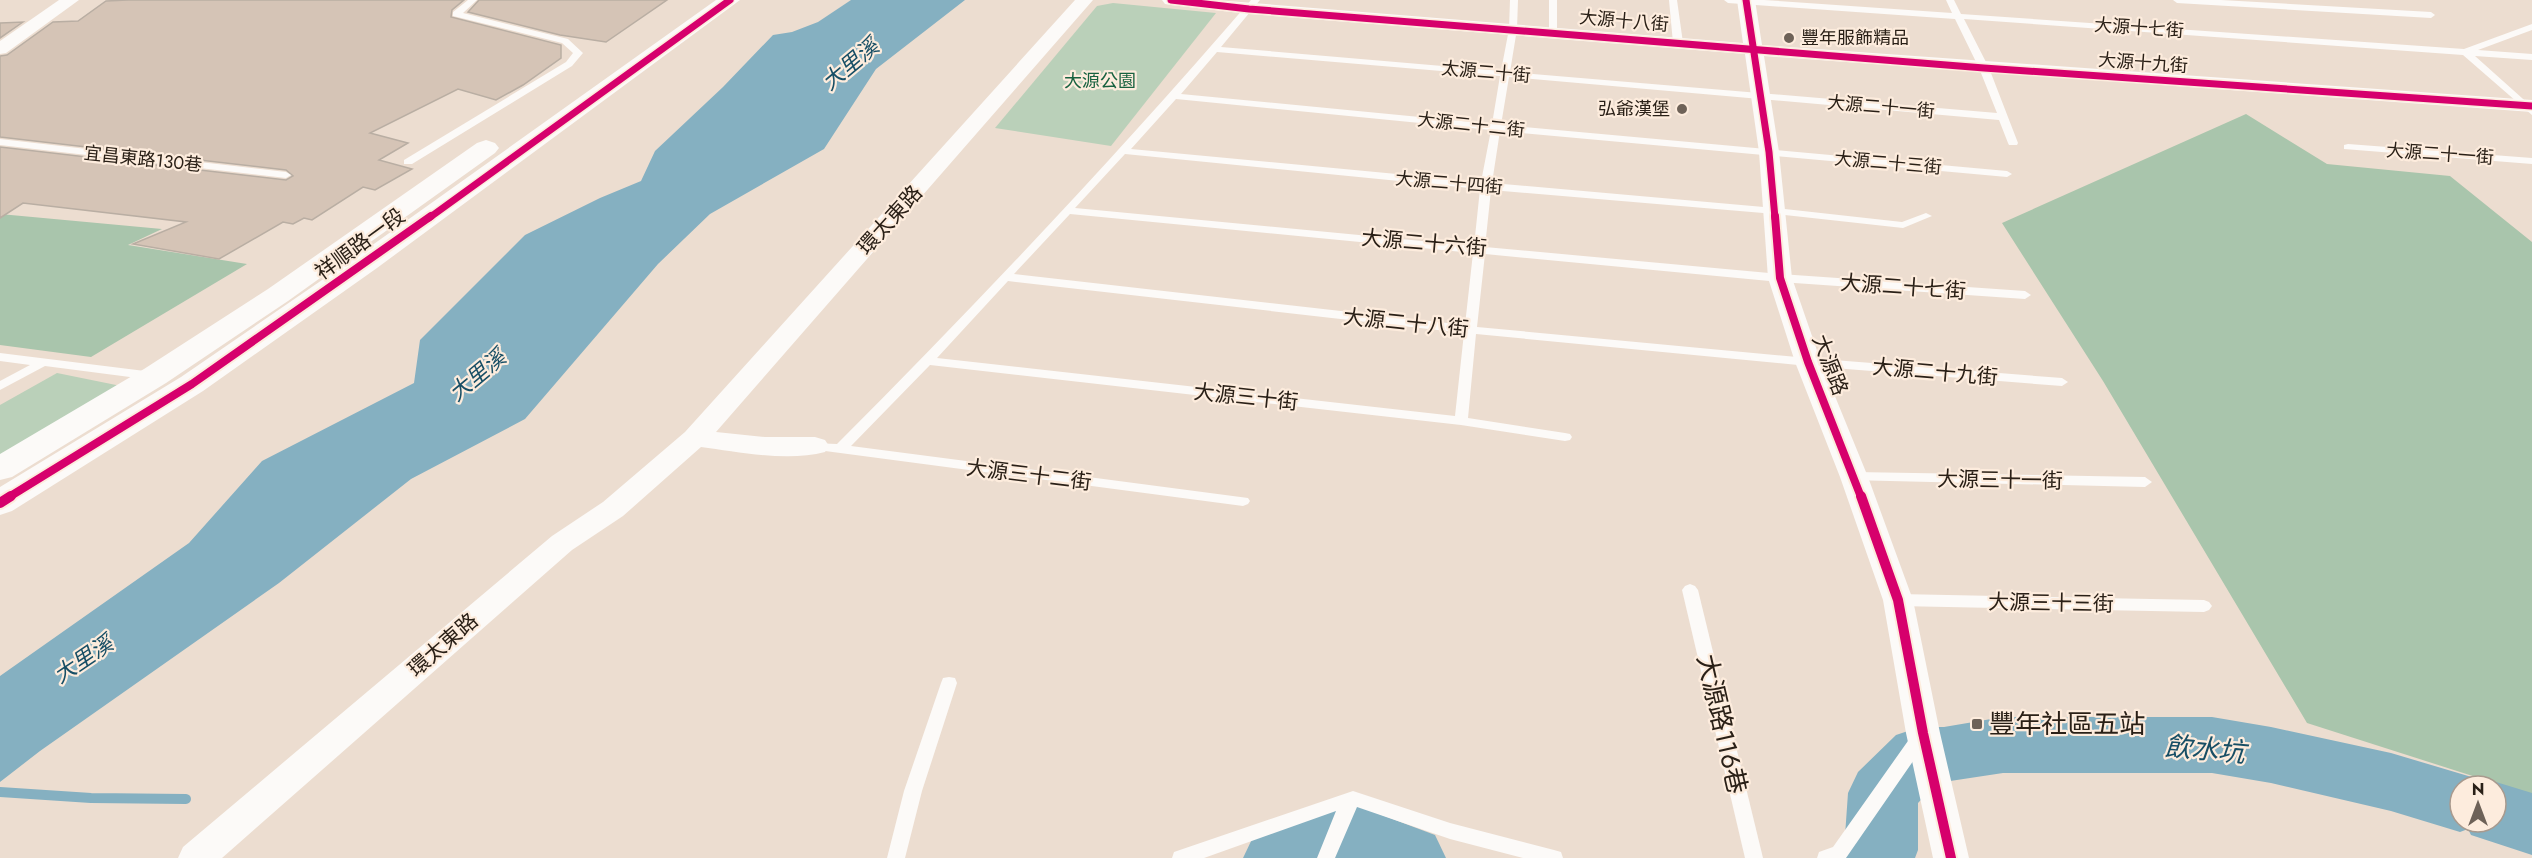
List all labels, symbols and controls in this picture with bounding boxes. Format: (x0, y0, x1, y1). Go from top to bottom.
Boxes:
street label: 大源十八街 (1578, 4, 1670, 38)
street label: 大源十七街 (2093, 12, 2185, 44)
place label: 豐年服飾精品 (1801, 25, 1909, 51)
water label: 大里溪 (814, 29, 888, 97)
marker: 豐年服飾精品 (1782, 31, 1796, 45)
street label: 大源十九街 (2097, 47, 2189, 79)
street label: 太源二十街 (1440, 55, 1532, 89)
park label: 大源公園 (1064, 68, 1136, 94)
street label: 大源二十一街 (1826, 89, 1936, 125)
place label: 弘爺漢堡 (1598, 96, 1670, 122)
marker: 弘爺漢堡 (1675, 102, 1689, 116)
street label: 大源二十二街 (1416, 106, 1526, 144)
street label: 大源二十一街 (2385, 137, 2495, 171)
street label: 宜昌東路130巷 (83, 140, 203, 178)
street label: 大源二十三街 (1833, 145, 1943, 181)
street label: 大源二十四街 (1394, 165, 1504, 201)
street label: 環太東路 (851, 179, 929, 261)
street label: 祥順路一段 (309, 201, 411, 287)
street label: 大源二十六街 (1360, 223, 1488, 263)
street label: 大源二十七街 (1839, 268, 1967, 306)
street label: 大源二十八街 (1342, 301, 1470, 345)
street label: 大源路 (1805, 330, 1855, 400)
water label: 大里溪 (441, 340, 515, 408)
street label: 大源二十九街 (1871, 352, 1999, 392)
street label: 大源三十街 (1192, 377, 1300, 417)
street label: 大源三十二街 (965, 452, 1093, 498)
street label: 大源三十一街 (1937, 464, 2063, 496)
street label: 大源三十三街 (1988, 587, 2114, 619)
street label: 環太東路 (401, 606, 485, 684)
water label: 大里溪 (47, 626, 122, 691)
street label: 大源路116巷 (1687, 650, 1757, 798)
place label: 豐年社區五站 (1989, 705, 2145, 743)
marker: 豐年社區五站 (1970, 717, 1984, 731)
water label: 飲水坑 (2163, 726, 2251, 772)
north arrow (2448, 774, 2508, 834)
text: N (2472, 778, 2484, 801)

